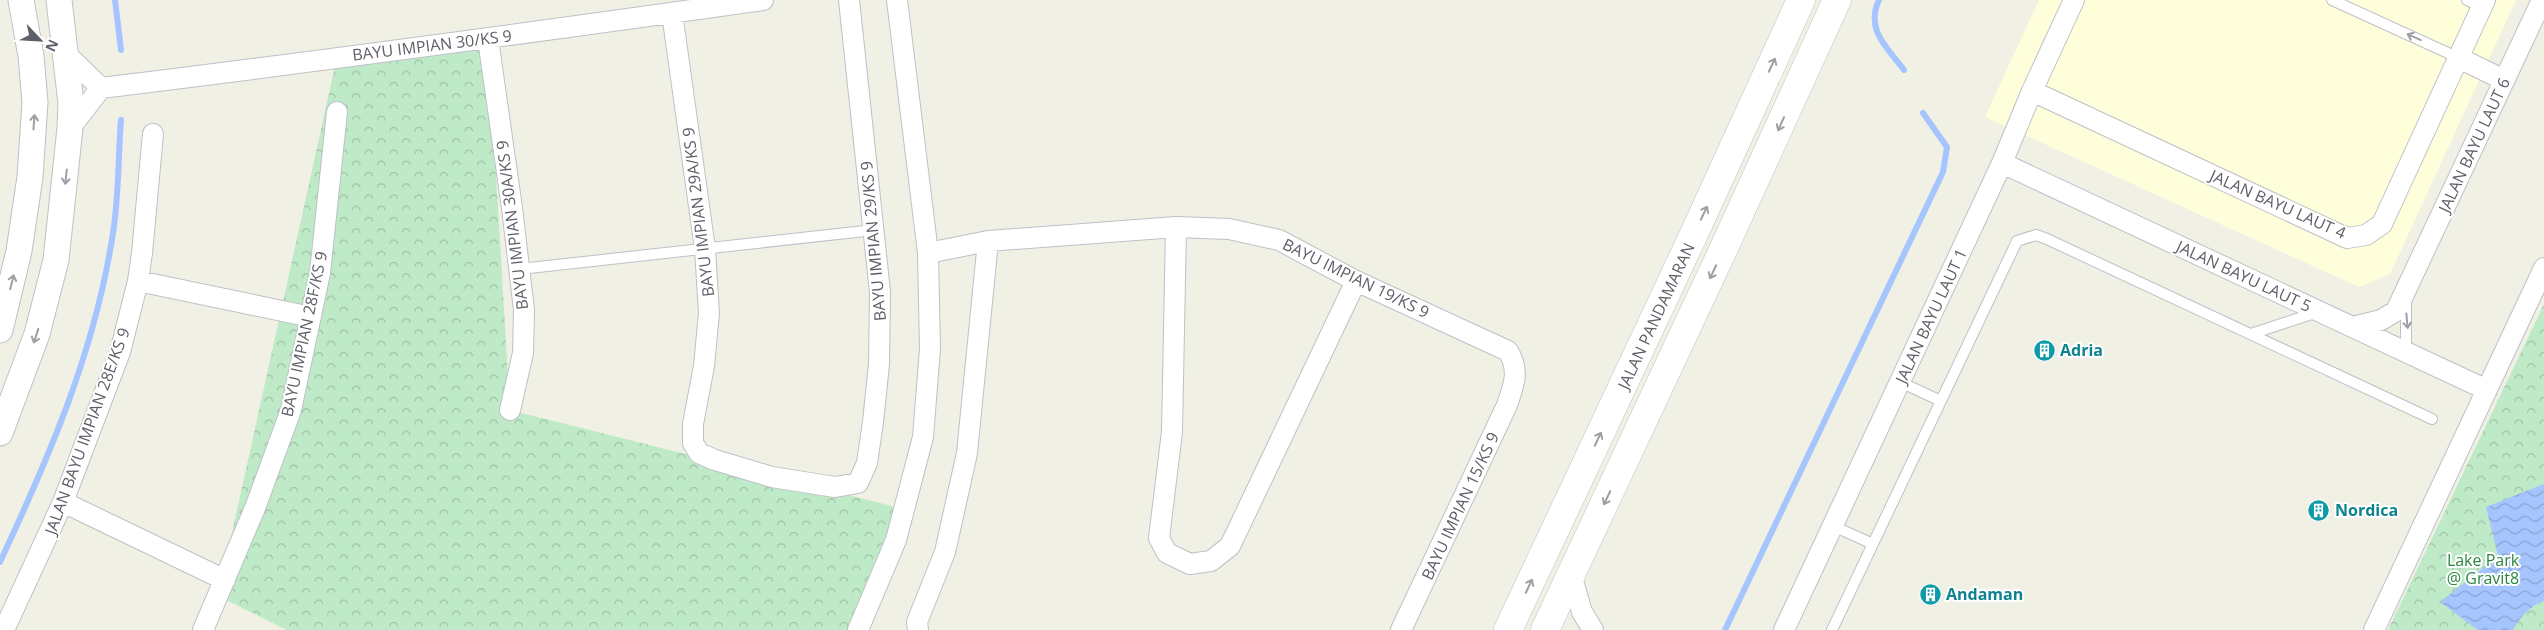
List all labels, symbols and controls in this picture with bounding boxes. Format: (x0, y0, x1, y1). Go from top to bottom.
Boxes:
north arrow (15, 15, 65, 65)
street label: BAYU IMPIAN 30/KS 9 (351, 24, 513, 66)
one-way arrow (2407, 32, 2422, 42)
text: N (41, 37, 63, 55)
one-way arrow (1767, 58, 1777, 73)
street label: JALAN BAYU LAUT 6 (2432, 74, 2515, 218)
one-way arrow (29, 114, 38, 130)
one-way arrow (1775, 116, 1785, 131)
street label: BAYU IMPIAN 29A/KS 9 (677, 126, 719, 298)
street label: BAYU IMPIAN 30A/KS 9 (491, 139, 533, 311)
street label: BAYU IMPIAN 29/KS 9 (855, 160, 891, 322)
street label: JALAN BAYU LAUT 4 (2205, 163, 2349, 244)
one-way arrow (61, 169, 71, 185)
one-way arrow (1700, 206, 1709, 221)
street label: BAYU IMPIAN 19/KS 9 (1279, 233, 1433, 323)
street label: JALAN BAYU LAUT 5 (2171, 234, 2315, 317)
street label: JALAN PANDAMARAN (1612, 239, 1700, 395)
street label: JALAN BAYU LAUT 1 (1889, 245, 1972, 389)
street label: BAYU IMPIAN 28F/KS 9 (276, 249, 332, 419)
one-way arrow (1708, 264, 1717, 279)
one-way arrow (8, 275, 17, 291)
one-way arrow (2402, 313, 2412, 329)
street label: JALAN BAYU IMPIAN 28E/KS 9 (39, 325, 135, 539)
one-way arrow (31, 328, 40, 343)
building icon: Adria (2032, 338, 2056, 362)
place label: Adria (2060, 339, 2103, 361)
street label: BAYU IMPIAN 15/KS 9 (1416, 429, 1504, 583)
one-way arrow (1594, 432, 1603, 447)
one-way arrow (1602, 490, 1611, 505)
building icon: Nordica (2307, 498, 2331, 522)
place label: Nordica (2335, 499, 2398, 521)
park label: Lake Park @ Gravit8 (2447, 549, 2520, 589)
one-way arrow (1524, 579, 1534, 594)
building icon: Andaman (1918, 582, 1942, 606)
place label: Andaman (1946, 583, 2023, 605)

